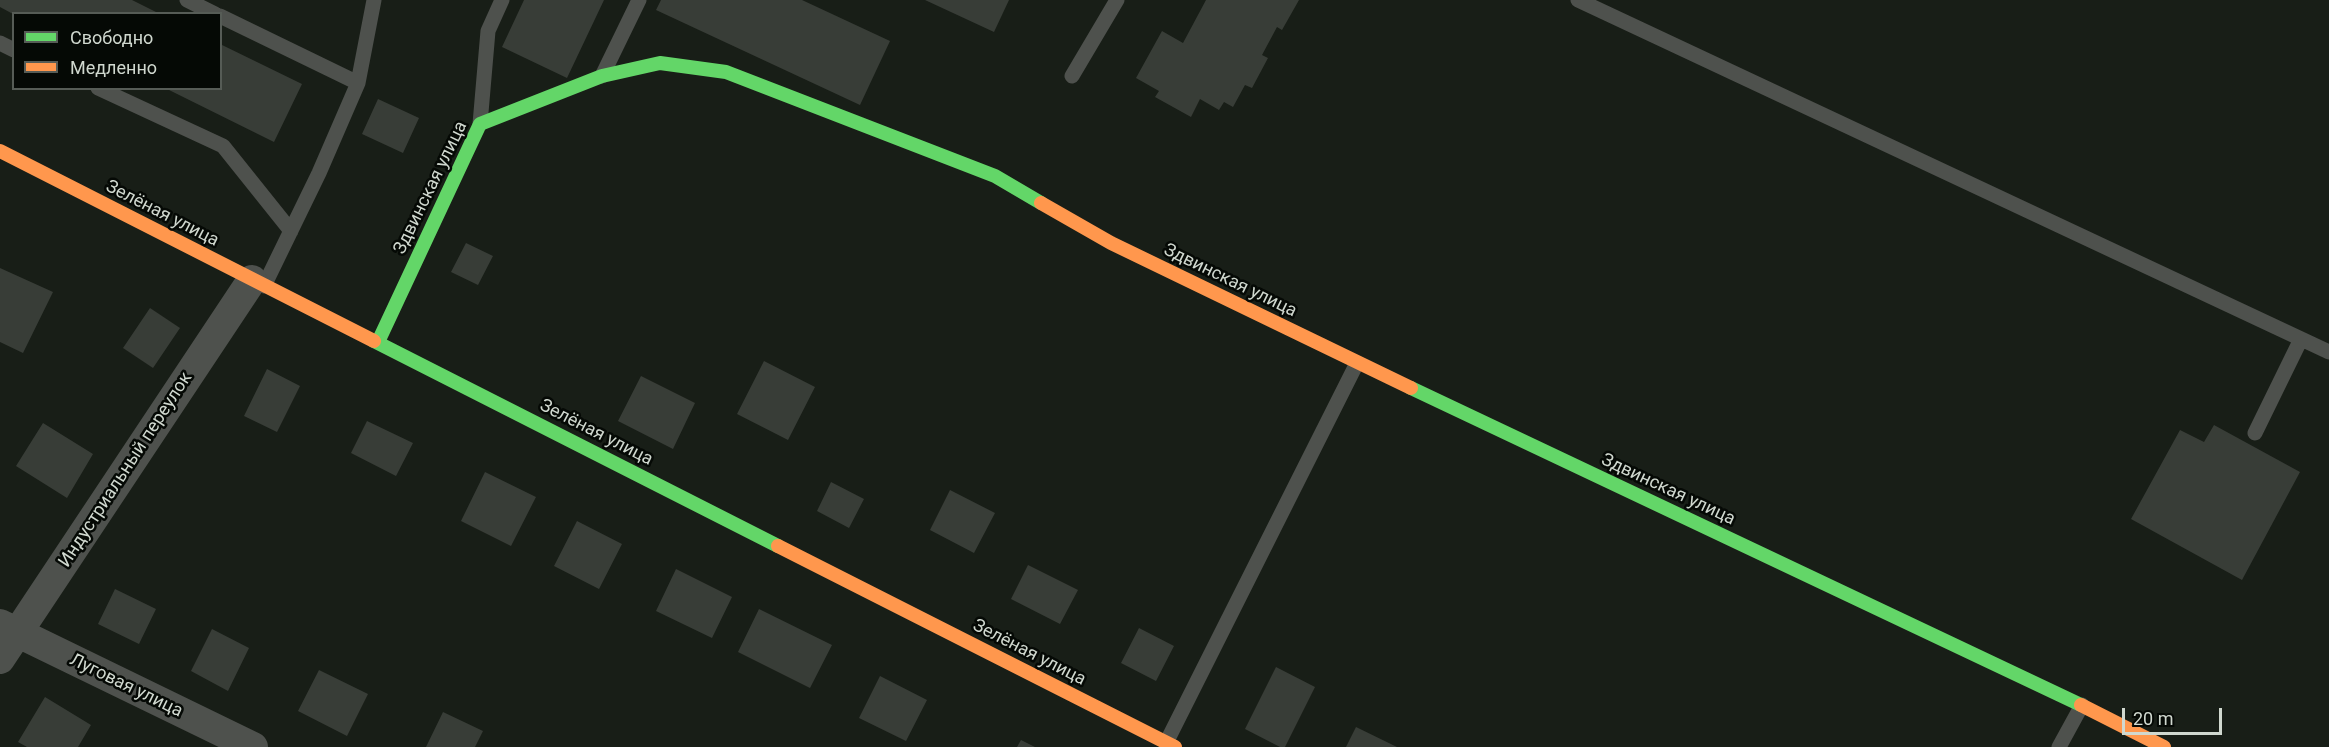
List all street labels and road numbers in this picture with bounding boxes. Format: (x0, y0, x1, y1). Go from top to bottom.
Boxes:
street label: Здвинская улица (389, 118, 473, 258)
street label: Зелёная улица (102, 176, 222, 252)
street label: Здвинская улица (1160, 239, 1300, 323)
street label: Индустриальный переулок (55, 368, 197, 572)
street label: Зелёная улица (536, 395, 656, 471)
street label: Здвинская улица (1598, 450, 1738, 530)
street label: Зелёная улица (969, 615, 1089, 691)
street label: Луговая улица (66, 649, 186, 723)

